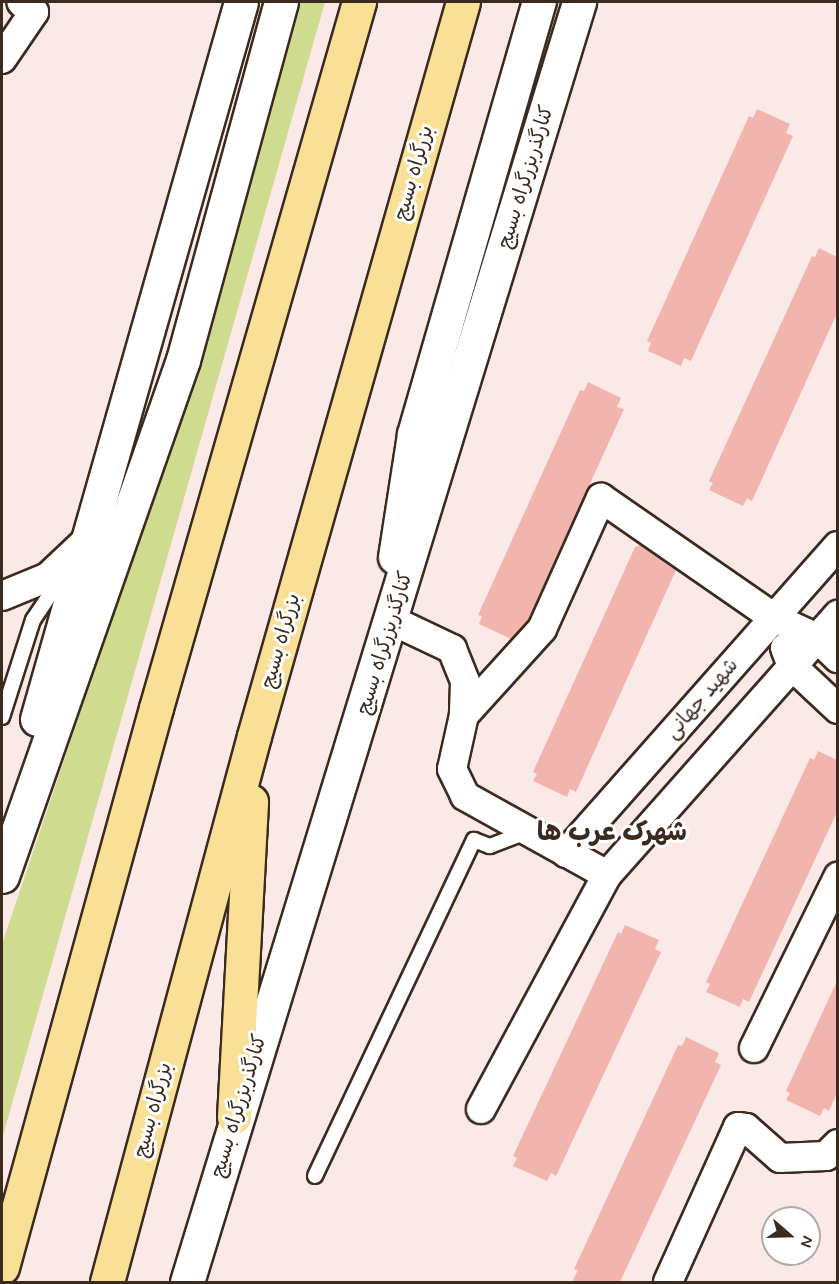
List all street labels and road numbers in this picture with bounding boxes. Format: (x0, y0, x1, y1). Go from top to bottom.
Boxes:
street label: کنارگذربزرگراه بسیج (493, 103, 559, 251)
street label: بزرگراه بسیج (389, 123, 439, 223)
street label: کنارگذربزرگراه بسیج (352, 569, 418, 717)
street label: بزرگراه بسیج (256, 591, 306, 691)
street label: شهید جهانی (660, 654, 744, 744)
street label: کنارگذربزرگراه بسیج (206, 1032, 272, 1180)
street label: بزرگراه بسیج (129, 1060, 177, 1160)

